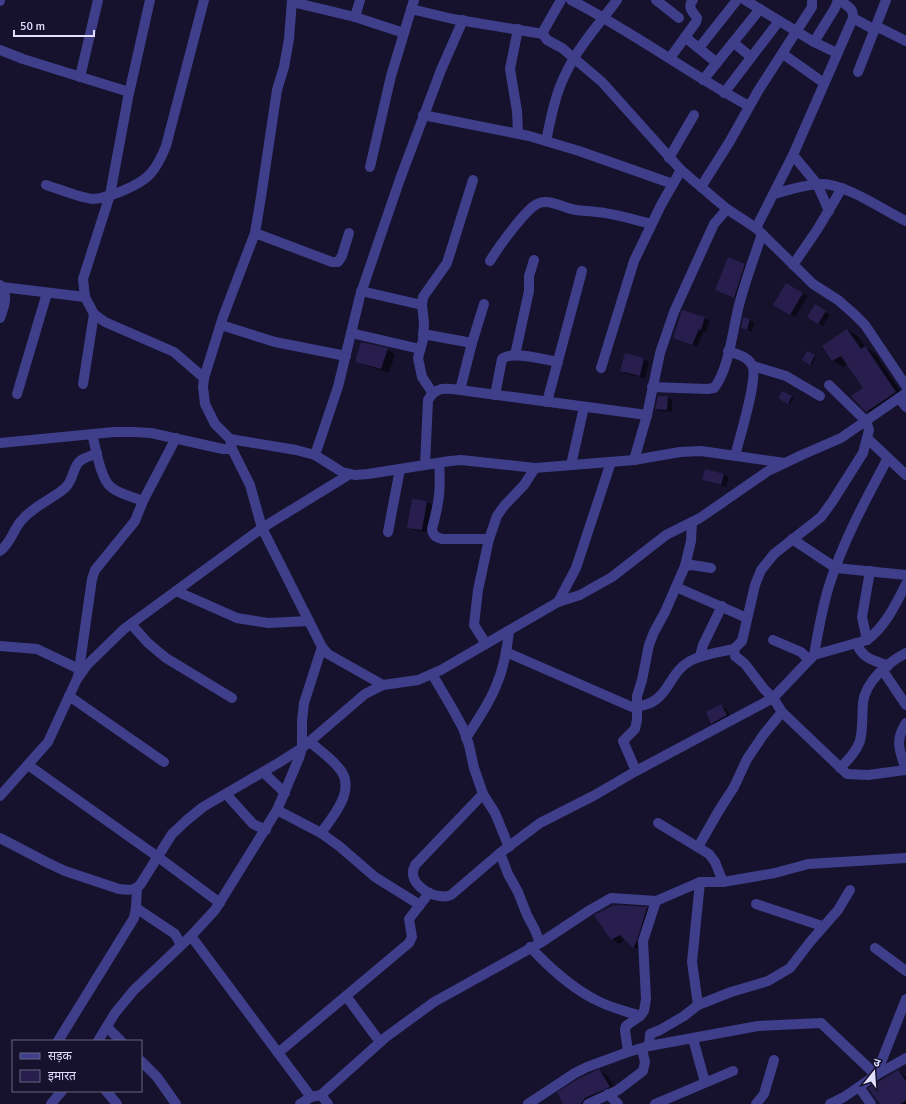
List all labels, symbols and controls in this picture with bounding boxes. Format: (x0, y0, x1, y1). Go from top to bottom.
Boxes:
scale bar (14, 12, 94, 38)
text: 50 m (20, 19, 45, 34)
legend (12, 1040, 142, 1092)
text: सड़क (48, 1049, 73, 1064)
north arrow (854, 1052, 894, 1092)
text: उ (872, 1056, 882, 1070)
text: इमारत (48, 1069, 77, 1084)

